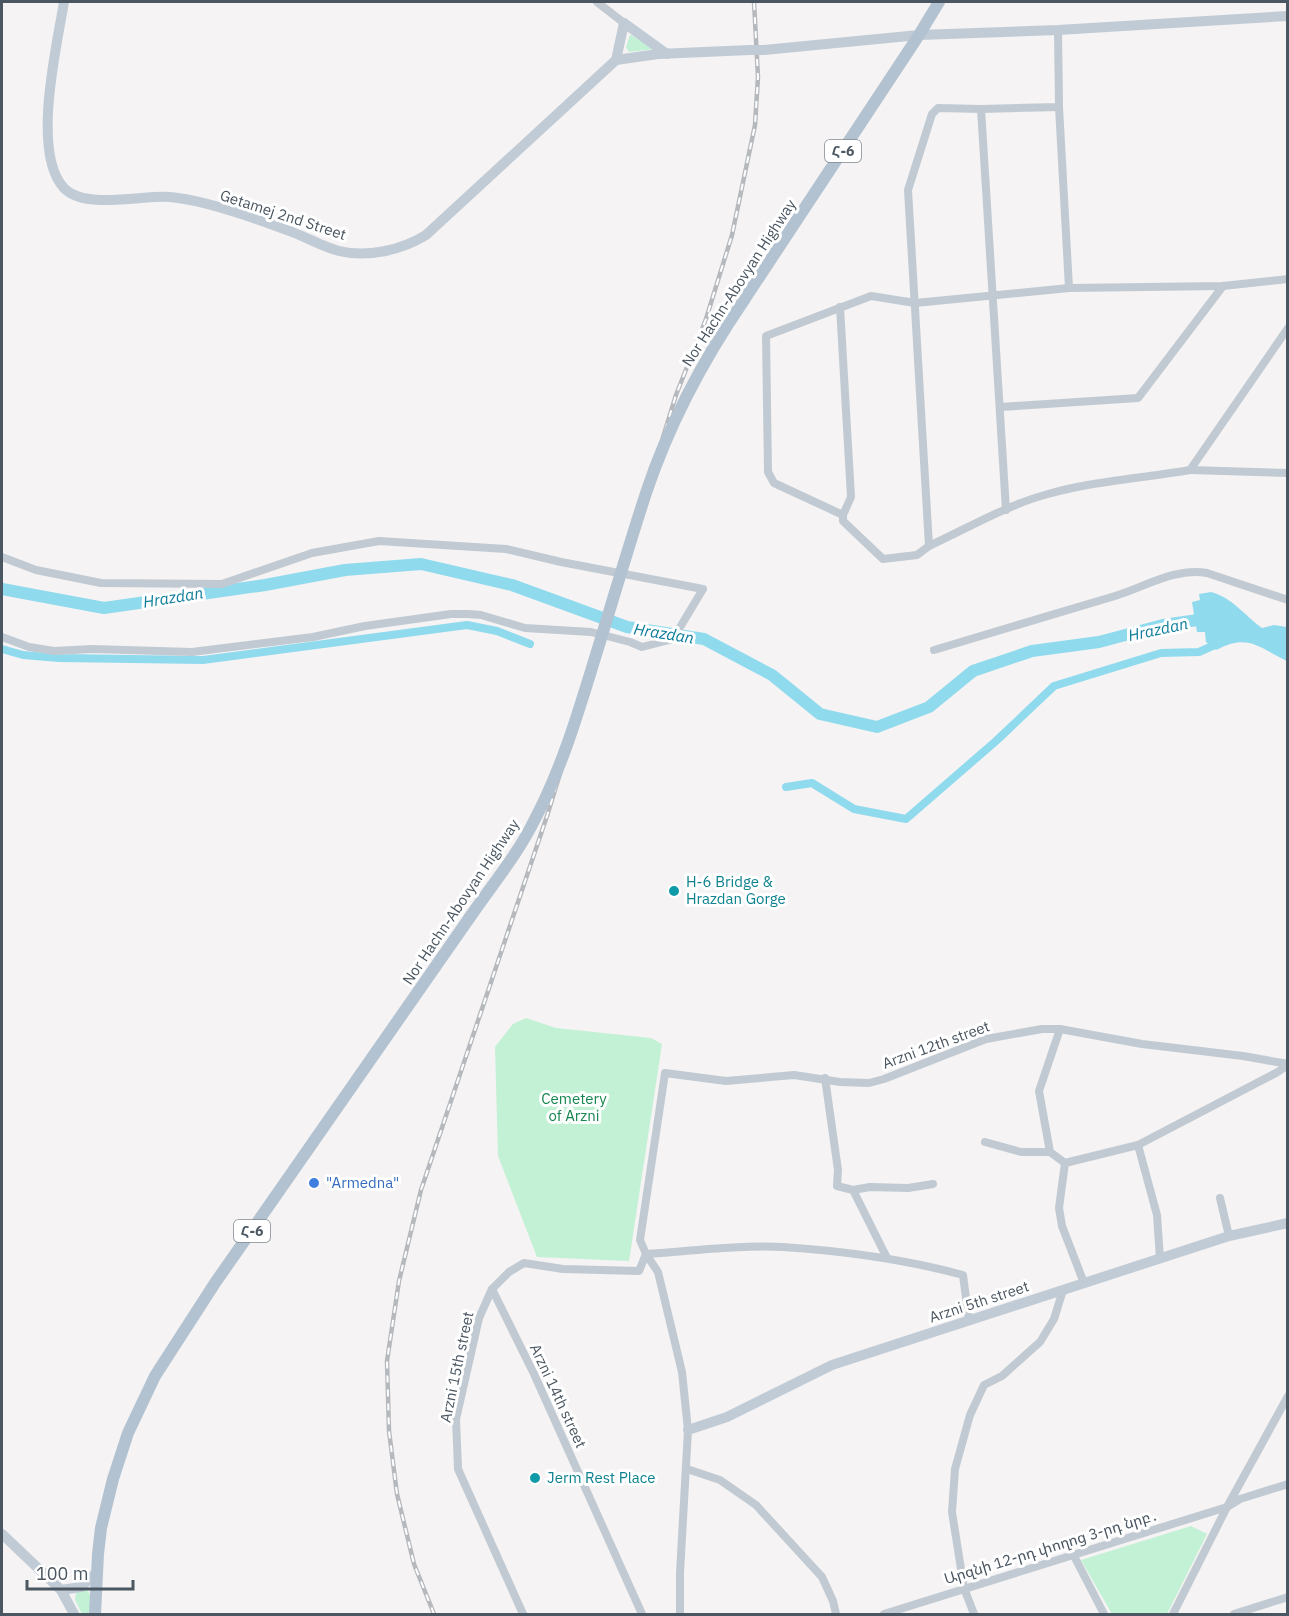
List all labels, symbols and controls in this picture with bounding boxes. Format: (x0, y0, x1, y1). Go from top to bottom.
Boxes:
road number: Հ-6 (825, 140, 861, 162)
street label: Getamej 2nd Street (218, 185, 349, 244)
street label: Nor Hachn-Abovyan Highway (677, 195, 800, 370)
water label: Hrazdan (141, 582, 205, 612)
water label: Hrazdan (1126, 613, 1190, 645)
water label: Hrazdan (632, 618, 696, 648)
street label: Nor Hachn-Abovyan Highway (398, 815, 523, 988)
place label: H-6 Bridge & Hrazdan Gorge (686, 872, 786, 908)
marker: H-6 Bridge & Hrazdan Gorge (667, 884, 681, 898)
street label: Arzni 12th street (880, 1016, 992, 1073)
park label: Cemetery of Arzni (541, 1089, 607, 1125)
place label: "Armedna" (326, 1173, 399, 1192)
marker: "Armedna" (307, 1176, 321, 1190)
road number: Հ-6 (234, 1220, 270, 1242)
street label: Arzni 5th street (927, 1276, 1031, 1327)
street label: Arzni 15th street (435, 1310, 478, 1424)
street label: Arzni 14th street (526, 1341, 591, 1451)
place label: Jerm Rest Place (547, 1468, 656, 1487)
marker: Jerm Rest Place (528, 1471, 542, 1485)
street label: Արզնի 12-րդ փողոց 3-րդ նրբ․ (942, 1505, 1160, 1588)
scale bar (27, 1553, 134, 1591)
text: 100 m (36, 1562, 88, 1585)

